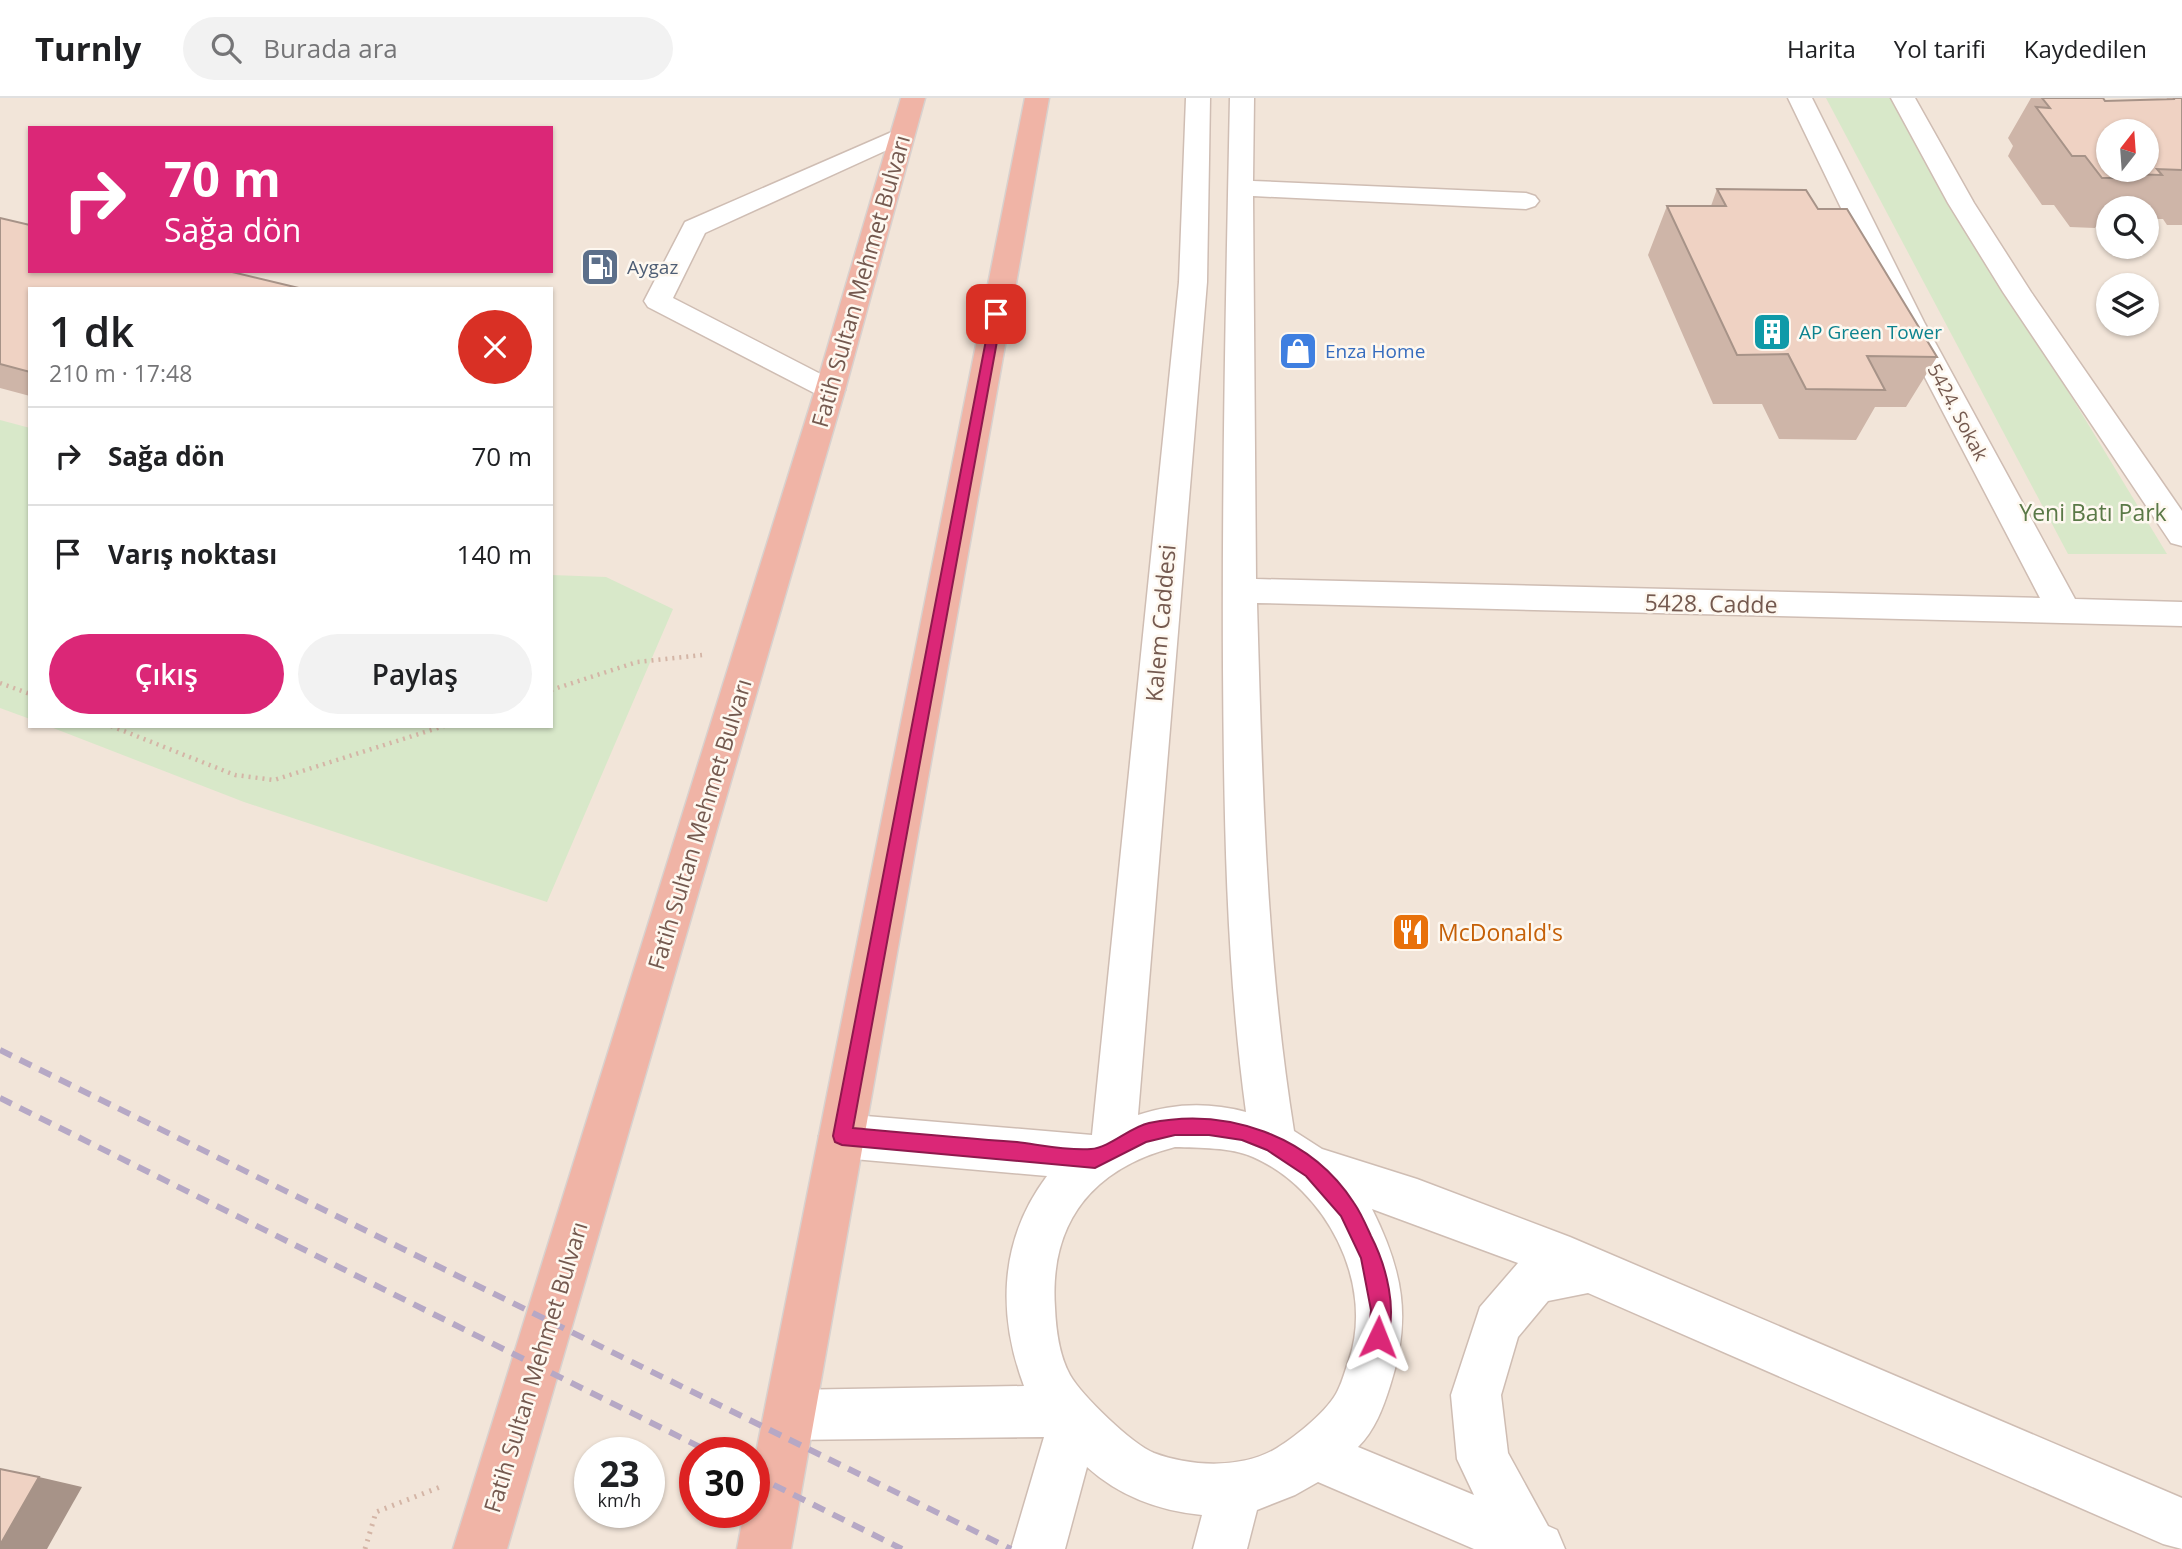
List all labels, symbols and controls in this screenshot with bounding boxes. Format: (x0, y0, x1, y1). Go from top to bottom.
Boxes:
search box (183, 17, 673, 80)
text: Turnly (35, 26, 141, 71)
icon: search (207, 29, 245, 67)
text: Burada ara (263, 30, 398, 66)
text: Harita (1787, 32, 1856, 65)
text: Yol tarifi (1894, 32, 1986, 65)
text: Kaydedilen (2024, 32, 2147, 65)
north arrow (2096, 119, 2160, 182)
map controls (2096, 119, 2159, 336)
street label: Fatih Sultan Mehmet Bulvarı (803, 131, 917, 431)
text: 70 m (164, 145, 281, 211)
icon: right (49, 154, 140, 245)
button: search (2096, 196, 2159, 259)
text: Sağa dön (164, 208, 301, 251)
fuel station icon: Aygaz (579, 246, 621, 288)
place label: Aygaz (627, 254, 678, 280)
button: layers (2096, 273, 2159, 336)
pin (966, 284, 1026, 344)
icon: arrive (977, 295, 1015, 333)
text: 1 dk (49, 302, 134, 359)
button: close (458, 310, 532, 384)
building icon: AP Green Tower (1751, 311, 1793, 353)
place label: AP Green Tower (1799, 319, 1942, 345)
shop icon: Enza Home (1277, 330, 1319, 372)
place label: Enza Home (1325, 338, 1425, 364)
text: 210 m · 17:48 (49, 357, 192, 389)
street label: 5424. Sokak (1922, 359, 1994, 465)
icon: right (49, 437, 87, 475)
text: Sağa dön (108, 438, 225, 474)
text: 70 m (471, 438, 532, 474)
park label: Yeni Batı Park (2019, 496, 2167, 528)
icon: arrive (49, 535, 87, 573)
text: Varış noktası (108, 536, 277, 572)
text: 140 m (457, 536, 532, 572)
street label: Kalem Caddesi (1137, 543, 1183, 703)
street label: 5428. Cadde (1644, 586, 1778, 620)
button: Çıkış (49, 634, 284, 714)
button: Paylaş (298, 634, 532, 714)
street label: Fatih Sultan Mehmet Bulvarı (639, 675, 759, 973)
restaurant icon: McDonald's (1390, 911, 1432, 953)
place label: McDonald's (1438, 916, 1563, 948)
street label: Fatih Sultan Mehmet Bulvarı (475, 1218, 595, 1516)
position arrow (1341, 1300, 1415, 1374)
speed limit sign: 30 (679, 1437, 770, 1528)
text: 23 (599, 1450, 640, 1497)
text: km/h (598, 1488, 641, 1512)

